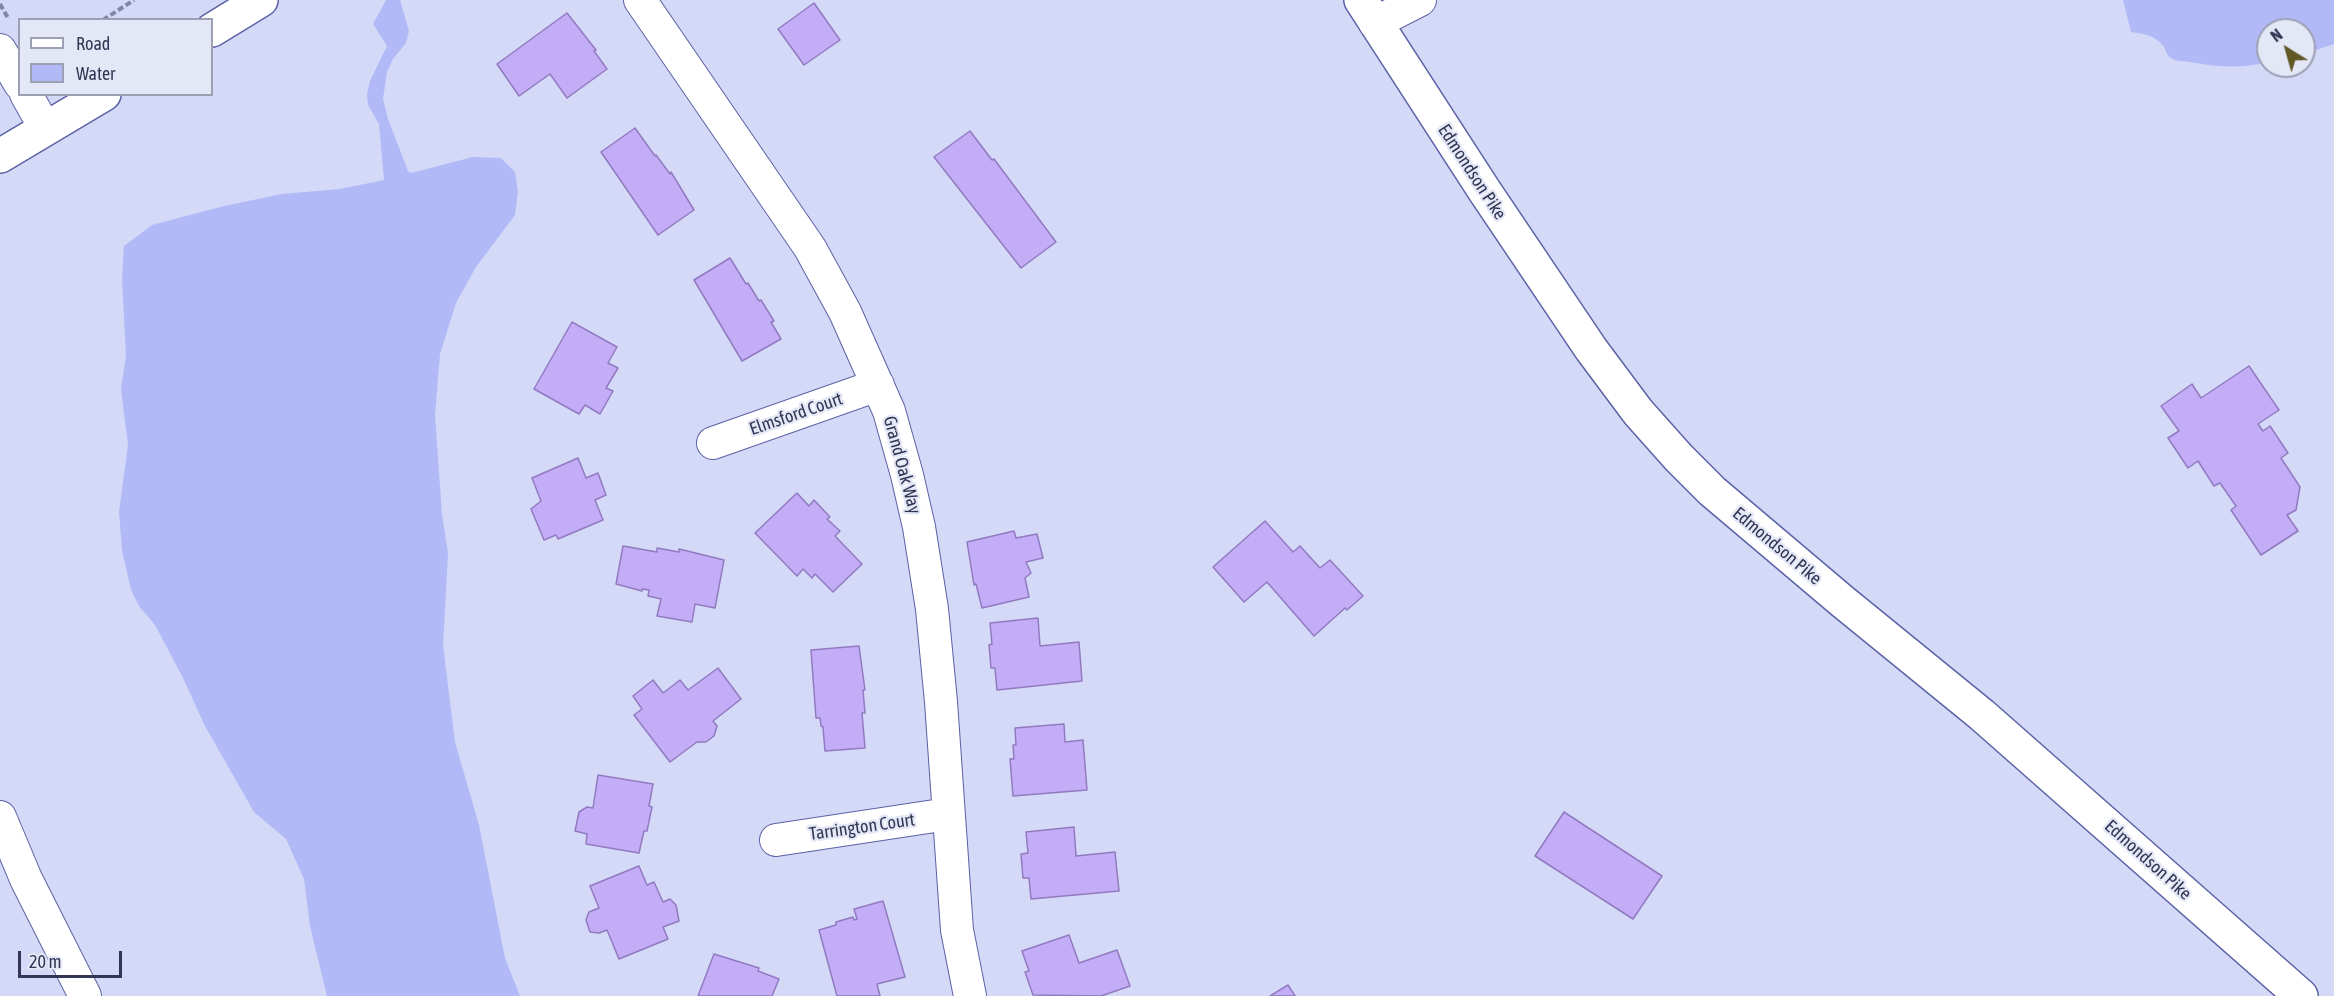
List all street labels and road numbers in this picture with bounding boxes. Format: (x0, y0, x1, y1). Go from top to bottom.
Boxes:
street label: Edmondson Pike (1433, 120, 1511, 224)
street label: Elmsford Court (747, 388, 845, 440)
street label: Grand Oak Way (879, 414, 925, 516)
street label: Edmondson Pike (1728, 503, 1826, 589)
street label: Tarrington Court (808, 809, 916, 845)
street label: Edmondson Pike (2100, 815, 2196, 905)

